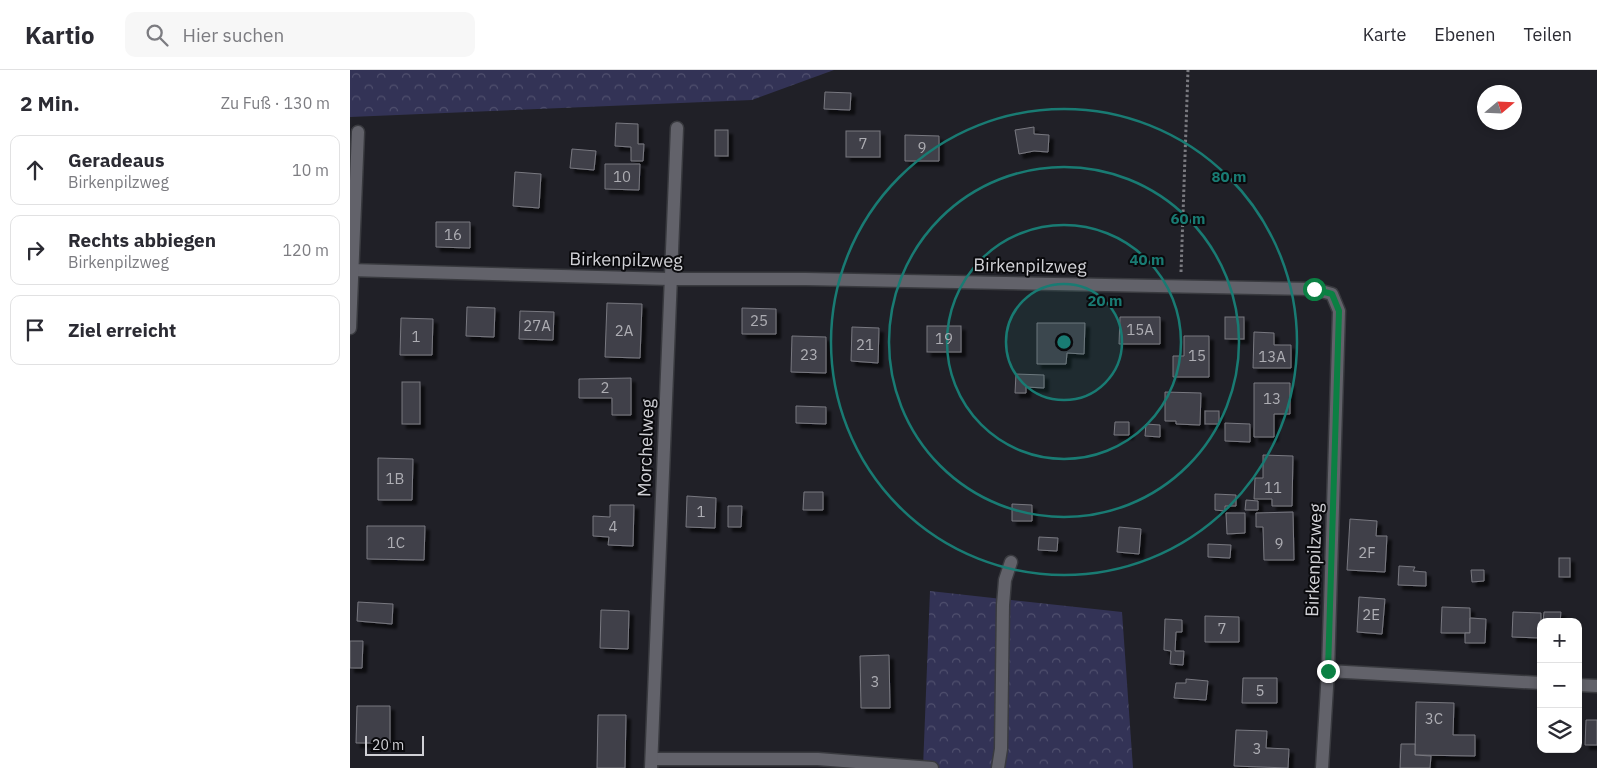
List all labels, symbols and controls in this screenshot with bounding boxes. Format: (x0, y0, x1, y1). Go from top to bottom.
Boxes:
search box (125, 12, 475, 57)
text: Kartio (25, 19, 95, 51)
icon: search (143, 21, 171, 49)
text: Hier suchen (183, 23, 284, 47)
text: Karte (1363, 23, 1406, 46)
text: Ebenen (1434, 23, 1495, 46)
text: Teilen (1523, 23, 1572, 46)
north arrow (1477, 85, 1522, 130)
text: 2 Min. (20, 89, 80, 117)
text: Zu Fuß · 130 m (221, 93, 330, 113)
house number: 7 (858, 134, 868, 153)
house number: 9 (917, 138, 927, 157)
text: Geradeaus (68, 148, 165, 172)
icon: ahead (21, 156, 49, 184)
text: 10 m (292, 160, 329, 180)
house number: 10 (613, 167, 631, 186)
text: 80 m (1212, 167, 1246, 186)
text: Birkenpilzweg (68, 172, 169, 192)
text: 60 m (1171, 209, 1205, 228)
house number: 16 (444, 225, 462, 244)
text: Rechts abbiegen (68, 228, 216, 252)
icon: right (21, 236, 49, 264)
text: 120 m (282, 240, 329, 260)
street label: Birkenpilzweg (569, 247, 683, 272)
text: 40 m (1130, 250, 1164, 269)
text: Birkenpilzweg (68, 252, 169, 272)
street label: Birkenpilzweg (973, 253, 1087, 278)
route start (1303, 278, 1326, 301)
text: 20 m (1088, 291, 1122, 310)
house number: 25 (750, 311, 768, 330)
icon: arrive (21, 316, 49, 344)
house number: 27A (523, 316, 551, 335)
text: Ziel erreicht (68, 318, 176, 342)
house number: 15A (1126, 320, 1154, 339)
house number: 2A (615, 321, 634, 340)
house number: 1 (411, 327, 421, 346)
house number: 19 (935, 329, 953, 348)
centre of rings (1055, 333, 1073, 351)
house number: 21 (856, 335, 874, 354)
house number: 23 (800, 345, 818, 364)
house number: 15 (1188, 346, 1206, 365)
house number: 13A (1258, 347, 1286, 366)
house number: 2 (600, 378, 610, 397)
house number: 13 (1263, 389, 1281, 408)
street label: Morchelweg (632, 398, 659, 498)
house number: 1B (386, 469, 404, 488)
house number: 11 (1264, 478, 1282, 497)
house number: 1 (696, 502, 706, 521)
street label: Birkenpilzweg (1300, 502, 1327, 617)
house number: 4 (608, 517, 618, 536)
house number: 1C (387, 533, 405, 552)
house number: 9 (1274, 534, 1284, 553)
house number: 2F (1358, 543, 1376, 562)
house number: 2E (1362, 605, 1380, 624)
map controls (1537, 618, 1582, 753)
button: + (1537, 618, 1582, 663)
house number: 7 (1217, 619, 1227, 638)
route end (1317, 660, 1340, 683)
button: − (1537, 663, 1582, 708)
house number: 3 (870, 672, 880, 691)
house number: 5 (1255, 681, 1265, 700)
button: layers (1537, 708, 1582, 753)
house number: 3C (1425, 709, 1443, 728)
scale bar (365, 733, 424, 756)
text: 20 m (372, 736, 404, 754)
house number: 3 (1252, 739, 1262, 758)

